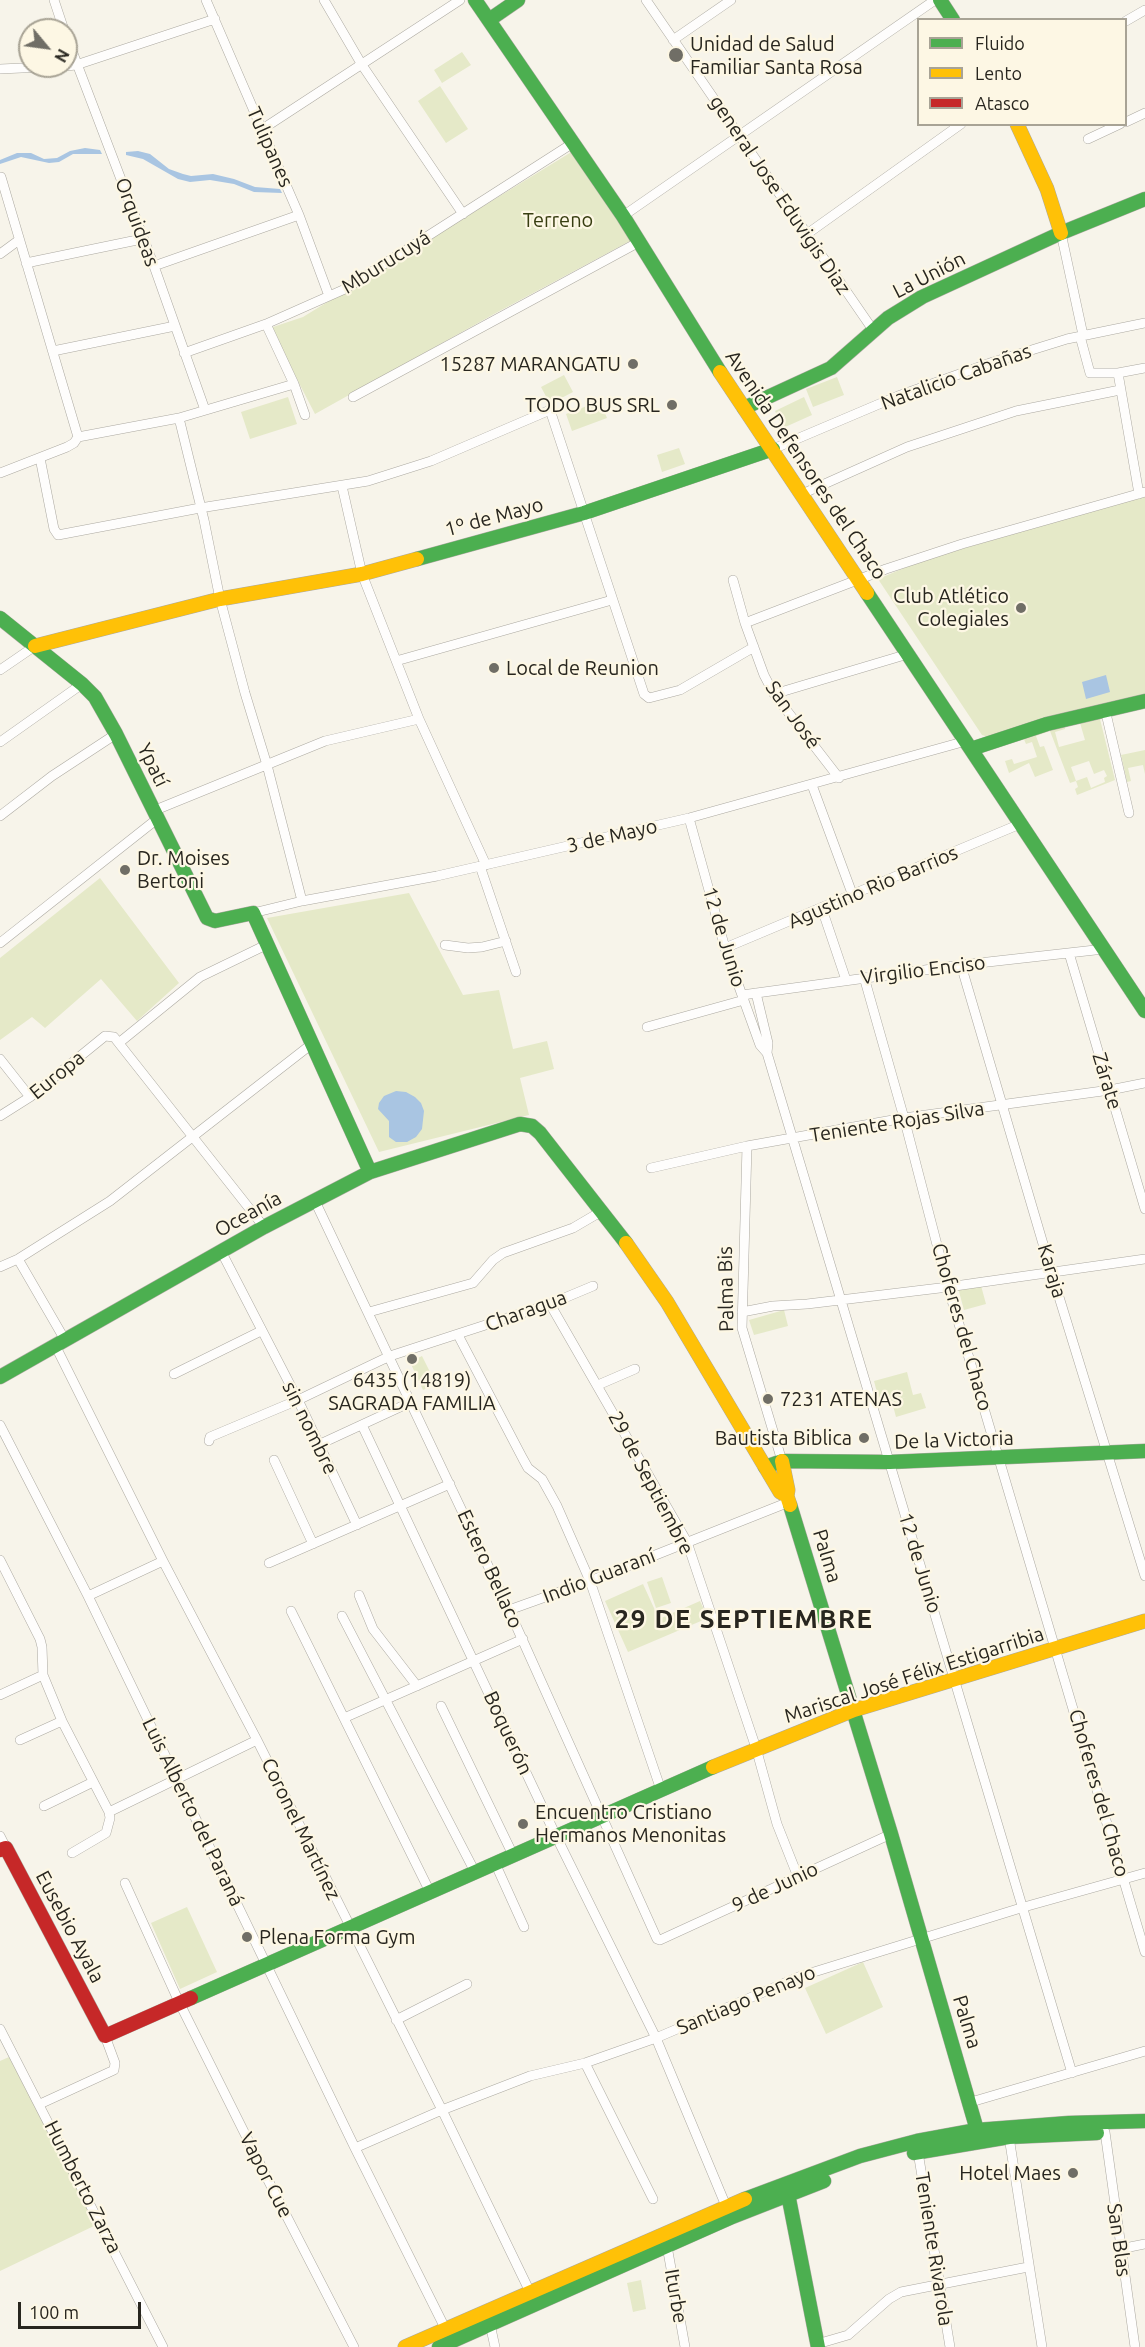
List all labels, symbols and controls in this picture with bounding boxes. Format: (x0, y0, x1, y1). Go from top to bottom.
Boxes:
north arrow (18, 18, 78, 78)
legend (917, 18, 1127, 126)
place label: Unidad de Salud Familiar Santa Rosa (690, 32, 863, 79)
text: Fluido (975, 33, 1025, 53)
text: N (51, 46, 73, 65)
marker: Unidad de Salud Familiar Santa Rosa (667, 46, 685, 64)
text: Lento (975, 63, 1022, 83)
street label: general Jose Eduvigis Diaz (704, 91, 856, 299)
text: Atasco (975, 93, 1030, 113)
street label: Tulipanes (242, 103, 298, 191)
street label: Orquideas (110, 174, 164, 270)
park label: Terreno (523, 208, 593, 232)
street label: Mburucuyá (337, 225, 435, 299)
street label: La Unión (889, 247, 969, 303)
street label: Natalicio Cabañas (878, 339, 1034, 415)
street label: Avenida Defensores del Chaco (720, 346, 892, 584)
place label: 15287 MARANGATU (439, 352, 621, 376)
marker: 15287 MARANGATU (626, 357, 640, 371)
place label: TODO BUS SRL (525, 393, 660, 417)
marker: TODO BUS SRL (665, 398, 679, 412)
street label: 1º de Mayo (442, 492, 546, 542)
place label: Club Atlético Colegiales (893, 584, 1009, 631)
marker: Club Atlético Colegiales (1014, 601, 1028, 615)
place label: Local de Reunion (506, 656, 659, 680)
marker: Local de Reunion (487, 661, 501, 675)
street label: San José (760, 676, 826, 754)
street label: Ypatí (132, 739, 174, 791)
street label: 3 de Mayo (564, 814, 660, 858)
street label: Agustino Rio Barrios (785, 840, 961, 934)
place label: Dr. Moises Bertoni (137, 846, 230, 893)
marker: Dr. Moises Bertoni (118, 863, 132, 877)
street label: 12 de Junio (697, 884, 751, 990)
street label: Virgilio Enciso (859, 950, 987, 990)
street label: Europa (25, 1046, 89, 1104)
street label: Zárate (1087, 1050, 1127, 1112)
street label: Teniente Rojas Silva (808, 1096, 986, 1148)
street label: Oceanía (210, 1186, 286, 1242)
street label: Choferes del Chaco (927, 1240, 997, 1414)
street label: Karaja (1032, 1241, 1072, 1301)
street label: Palma Bis (713, 1246, 739, 1332)
street label: Charagua (482, 1285, 570, 1337)
marker: 6435 (14819) SAGRADA FAMILIA (405, 1352, 419, 1366)
place label: 6435 (14819) SAGRADA FAMILIA (328, 1368, 496, 1415)
street label: sin nombre (277, 1378, 343, 1478)
place label: 7231 ATENAS (780, 1387, 902, 1411)
marker: 7231 ATENAS (761, 1392, 775, 1406)
street label: 29 de Septiembre (603, 1407, 699, 1559)
place label: Bautista Biblica (715, 1426, 852, 1450)
street label: De la Victoria (894, 1426, 1014, 1454)
marker: Bautista Biblica (857, 1431, 871, 1445)
street label: Estero Bellaco (452, 1506, 528, 1632)
street label: 12 de Junio (893, 1510, 947, 1616)
street label: Palma (808, 1526, 846, 1586)
street label: Indio Guaraní (539, 1544, 659, 1608)
district label: 29 DE SEPTIEMBRE (615, 1603, 873, 1635)
street label: Mariscal José Félix Estigarribia (781, 1622, 1047, 1728)
street label: Boquerón (478, 1687, 538, 1779)
street label: Choferes del Chaco (1064, 1706, 1134, 1880)
street label: Luis Alberto del Paraná (137, 1714, 249, 1910)
street label: Coronel Martínez (256, 1754, 346, 1904)
place label: Encuentro Cristiano Hermanos Menonitas (535, 1800, 726, 1847)
marker: Encuentro Cristiano Hermanos Menonitas (516, 1817, 530, 1831)
street label: 9 de Junio (728, 1857, 822, 1917)
street label: Eusebio Ayala (30, 1867, 110, 1987)
place label: Plena Forma Gym (259, 1925, 415, 1949)
marker: Plena Forma Gym (240, 1930, 254, 1944)
street label: Santiago Penayo (673, 1960, 819, 2040)
street label: Palma (948, 1992, 986, 2052)
street label: Humberto Zarza (39, 2117, 127, 2257)
street label: Vapor Cue (234, 2128, 298, 2222)
place label: Hotel Maes (959, 2161, 1061, 2185)
marker: Hotel Maes (1066, 2166, 1080, 2180)
street label: Teniente Rivarola (910, 2170, 958, 2328)
street label: San Blas (1102, 2202, 1136, 2278)
street label: Iturbe (659, 2267, 693, 2325)
scale bar (21, 2290, 144, 2328)
text: 100 m (29, 2302, 79, 2322)

